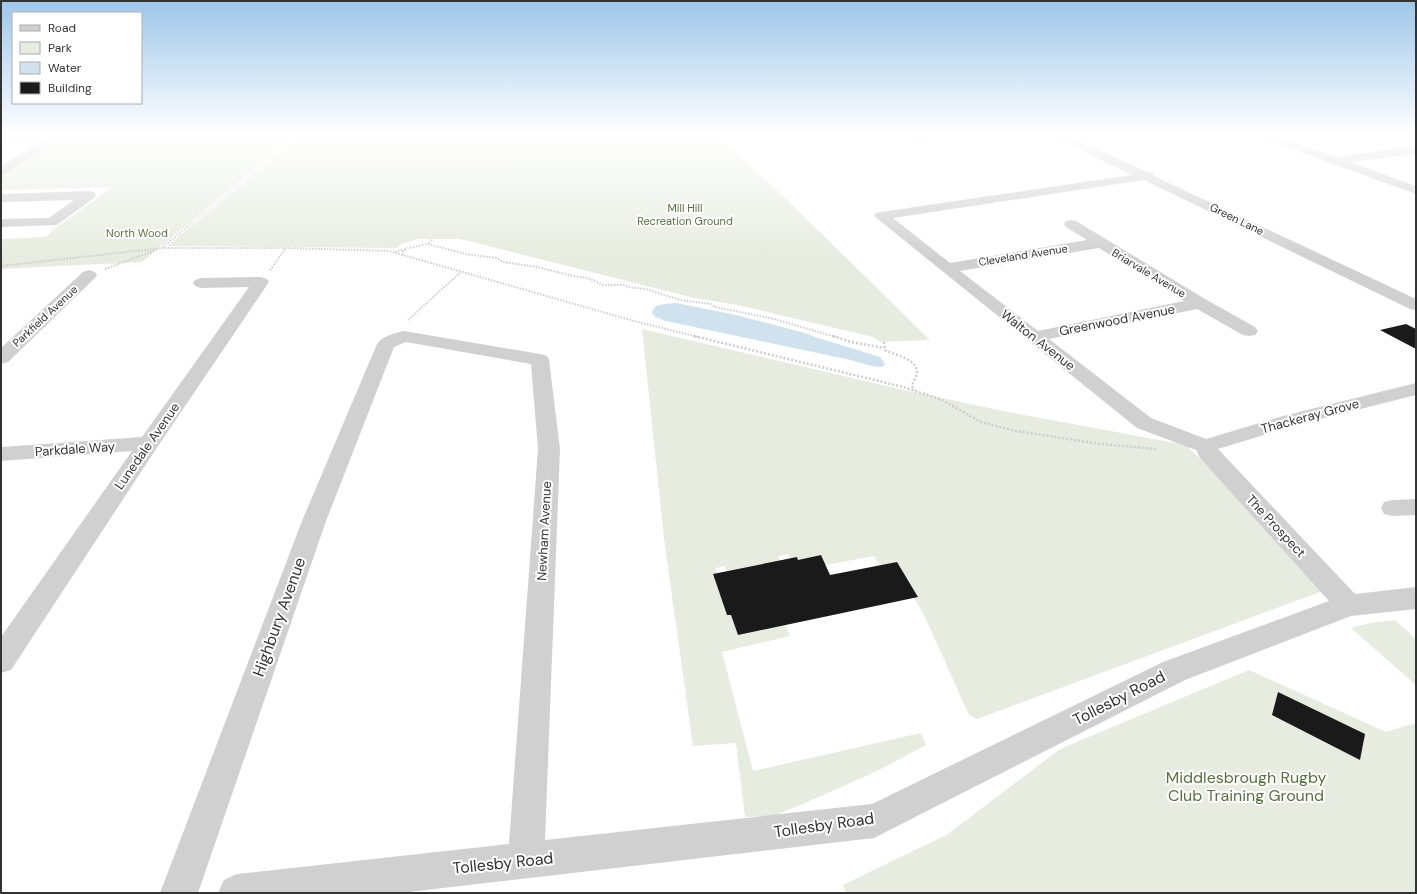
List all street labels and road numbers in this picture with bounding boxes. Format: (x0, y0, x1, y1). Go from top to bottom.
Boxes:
street label: Green Lane (1208, 200, 1266, 238)
street label: Cleveland Avenue (977, 241, 1069, 269)
street label: Briarvale Avenue (1109, 245, 1189, 301)
street label: Parkfield Avenue (10, 282, 80, 350)
street label: Greenwood Avenue (1058, 300, 1176, 340)
street label: Walton Avenue (997, 306, 1079, 374)
street label: Thackeray Grove (1259, 395, 1361, 437)
street label: Lunedale Avenue (111, 399, 183, 493)
street label: Parkdale Way (34, 438, 116, 460)
street label: Newham Avenue (533, 481, 555, 581)
street label: The Prospect (1243, 491, 1309, 561)
street label: Highbury Avenue (248, 554, 310, 680)
street label: Tollesby Road (1069, 666, 1169, 730)
street label: Tollesby Road (772, 808, 876, 842)
street label: Tollesby Road (452, 847, 554, 879)

